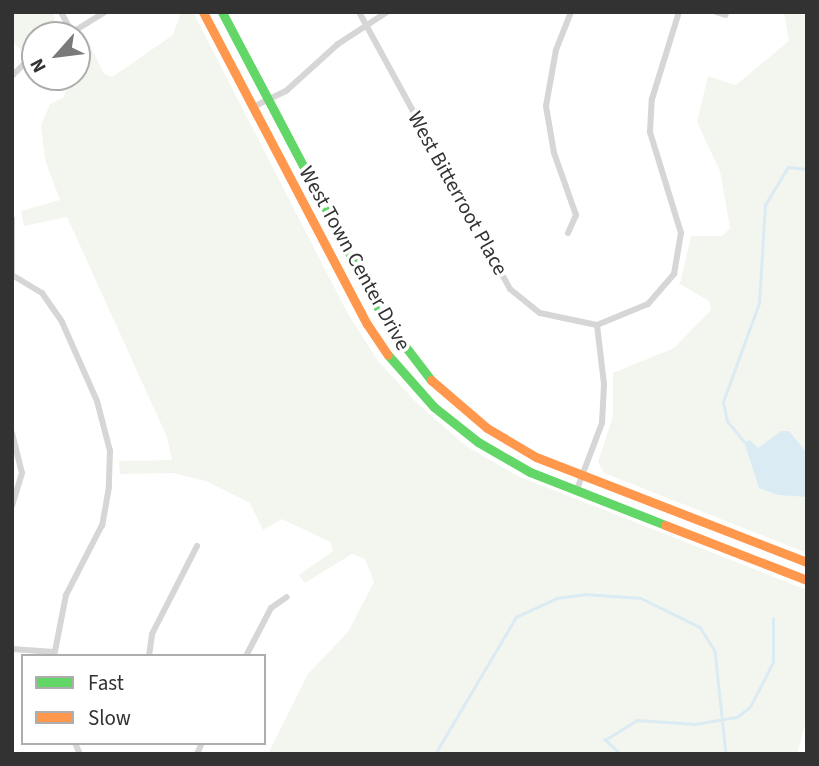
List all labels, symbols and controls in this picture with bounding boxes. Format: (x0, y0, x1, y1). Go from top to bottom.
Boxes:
north arrow (21, 21, 91, 91)
text: N (24, 53, 54, 77)
street label: West Bitterroot Place (403, 107, 513, 279)
street label: West Town Center Drive (294, 162, 416, 354)
legend (21, 654, 266, 745)
text: Fast (88, 668, 124, 698)
text: Slow (88, 703, 131, 733)

